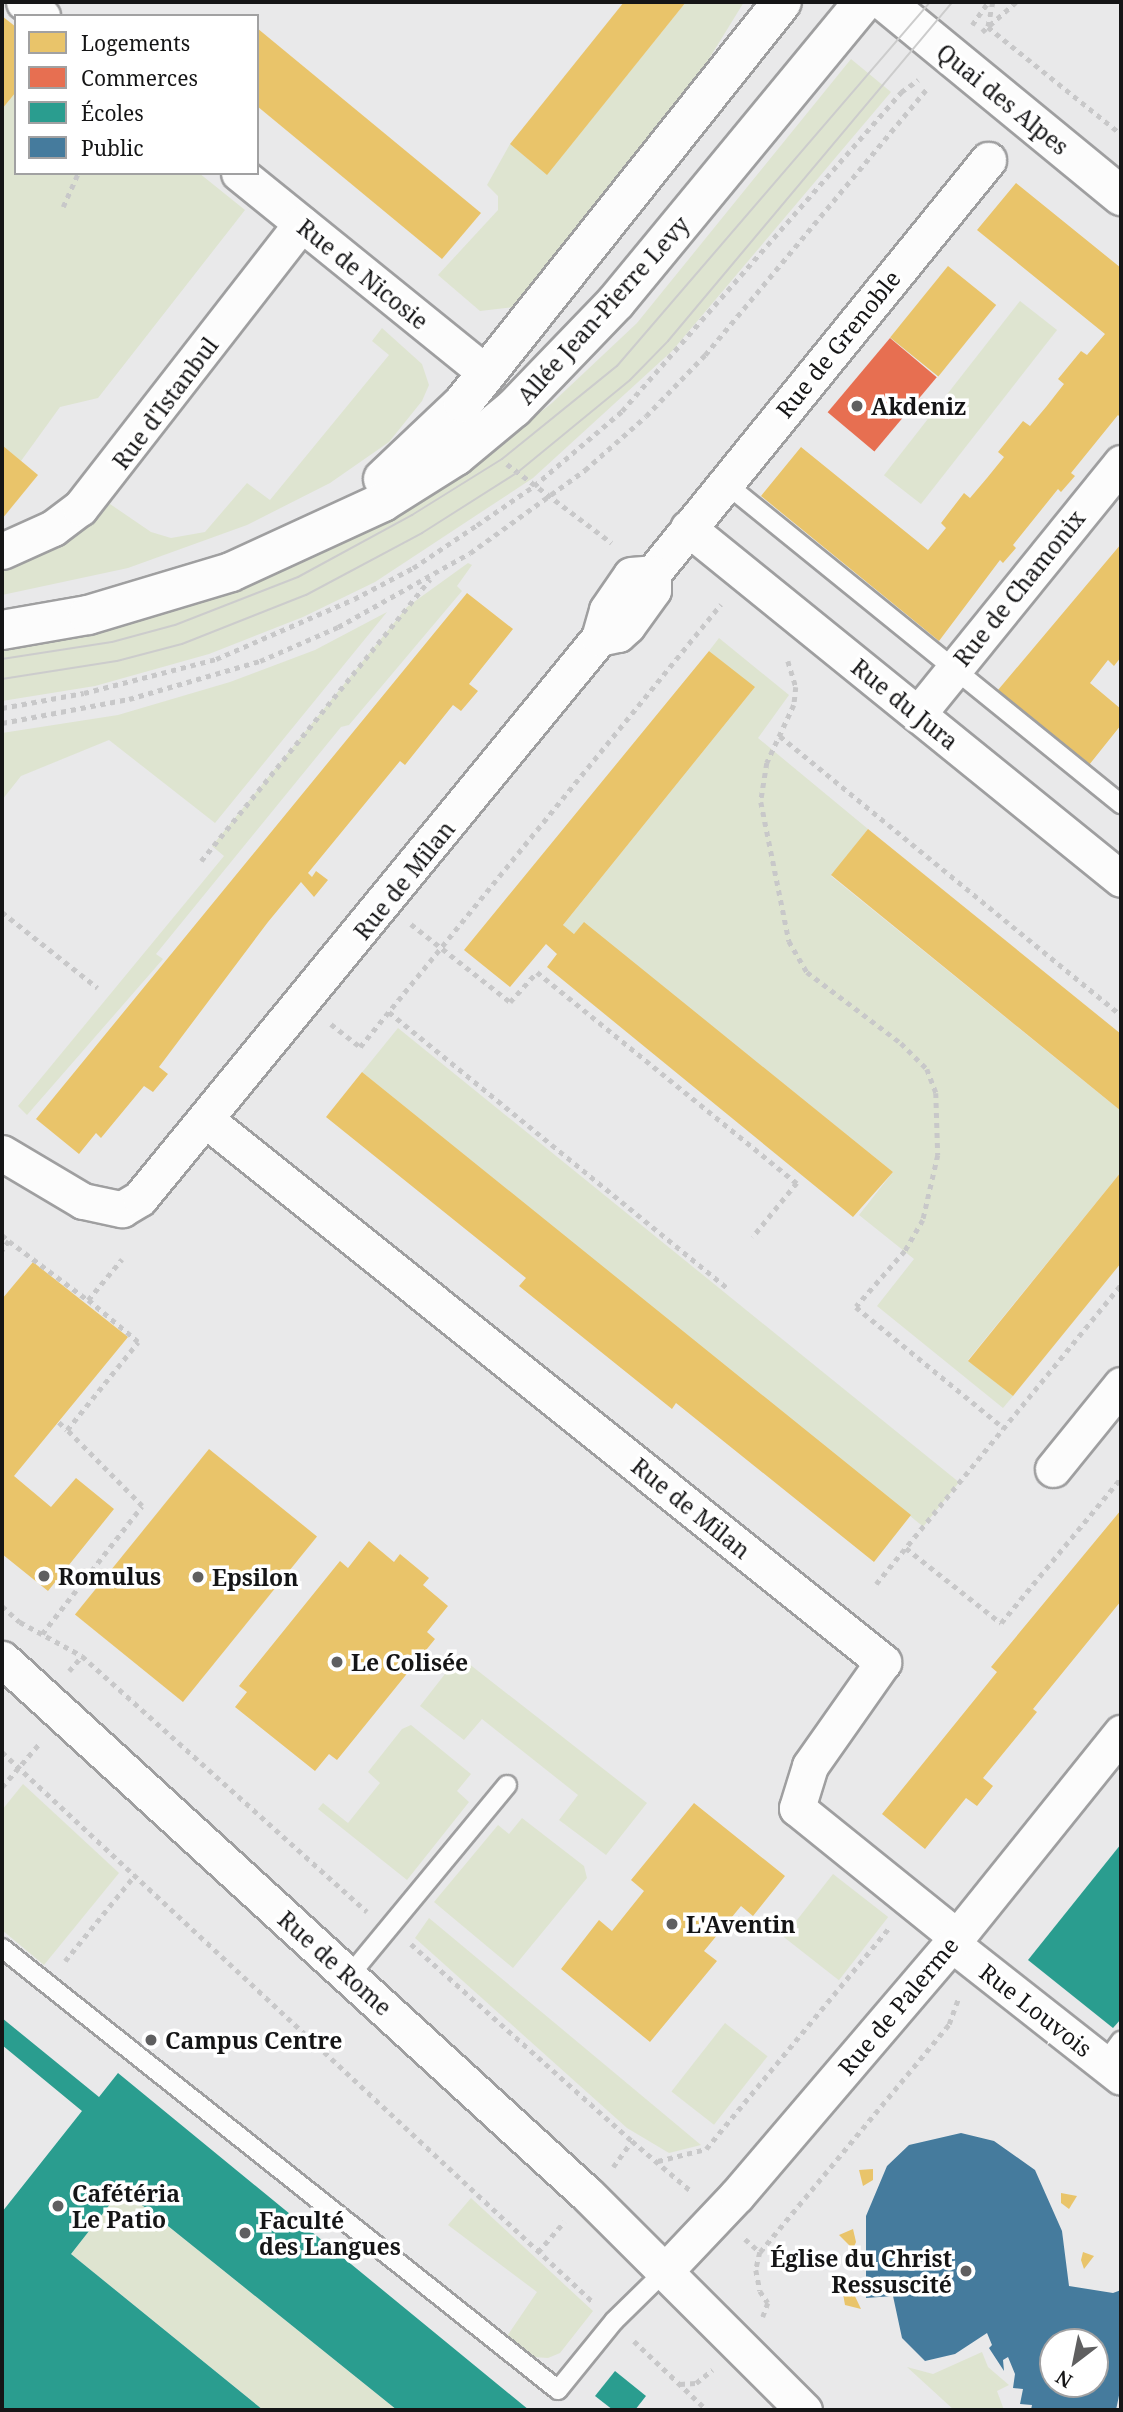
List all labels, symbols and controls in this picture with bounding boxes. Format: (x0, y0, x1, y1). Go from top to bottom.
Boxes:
legend (14, 14, 259, 175)
text: Logements (81, 29, 190, 57)
street label: Quai des Alpes (932, 38, 1074, 160)
text: Commerces (81, 64, 198, 92)
text: Écoles (81, 99, 144, 127)
text: Public (81, 134, 143, 162)
street label: Allée Jean-Pierre Levy (511, 210, 695, 410)
street label: Rue de Nicosie (292, 213, 434, 335)
street label: Rue de Grenoble (770, 265, 906, 423)
street label: Rue d'Istanbul (107, 332, 223, 474)
place label: Akdeniz (871, 392, 966, 420)
marker: Akdeniz (849, 398, 865, 414)
street label: Rue de Chamonix (948, 504, 1090, 672)
street label: Rue du Jura (846, 653, 964, 755)
street label: Rue de Milan (348, 815, 460, 945)
street label: Rue de Milan (626, 1452, 756, 1564)
place label: Romulus (58, 1562, 161, 1590)
place label: Epsilon (212, 1563, 299, 1591)
marker: Romulus (36, 1568, 52, 1584)
marker: Epsilon (190, 1569, 206, 1585)
place label: Le Colisée (351, 1648, 468, 1676)
marker: Le Colisée (329, 1654, 345, 1670)
street label: Rue de Rome (273, 1905, 397, 2021)
place label: L'Aventin (686, 1910, 796, 1938)
marker: L'Aventin (664, 1916, 680, 1932)
street label: Rue de Palerme (832, 1931, 964, 2081)
street label: Rue Louvois (975, 1958, 1097, 2062)
place label: Campus Centre (165, 2026, 342, 2054)
marker: Campus Centre (143, 2032, 159, 2048)
place label: Cafétéria Le Patio (72, 2179, 180, 2233)
marker: Cafétéria Le Patio (50, 2198, 66, 2214)
place label: Faculté des Langues (259, 2206, 401, 2260)
marker: Faculté des Langues (237, 2225, 253, 2241)
place label: Église du Christ Ressuscité (770, 2244, 952, 2298)
marker: Église du Christ Ressuscité (958, 2263, 974, 2279)
north arrow (1039, 2328, 1109, 2398)
text: N (1051, 2364, 1077, 2394)

